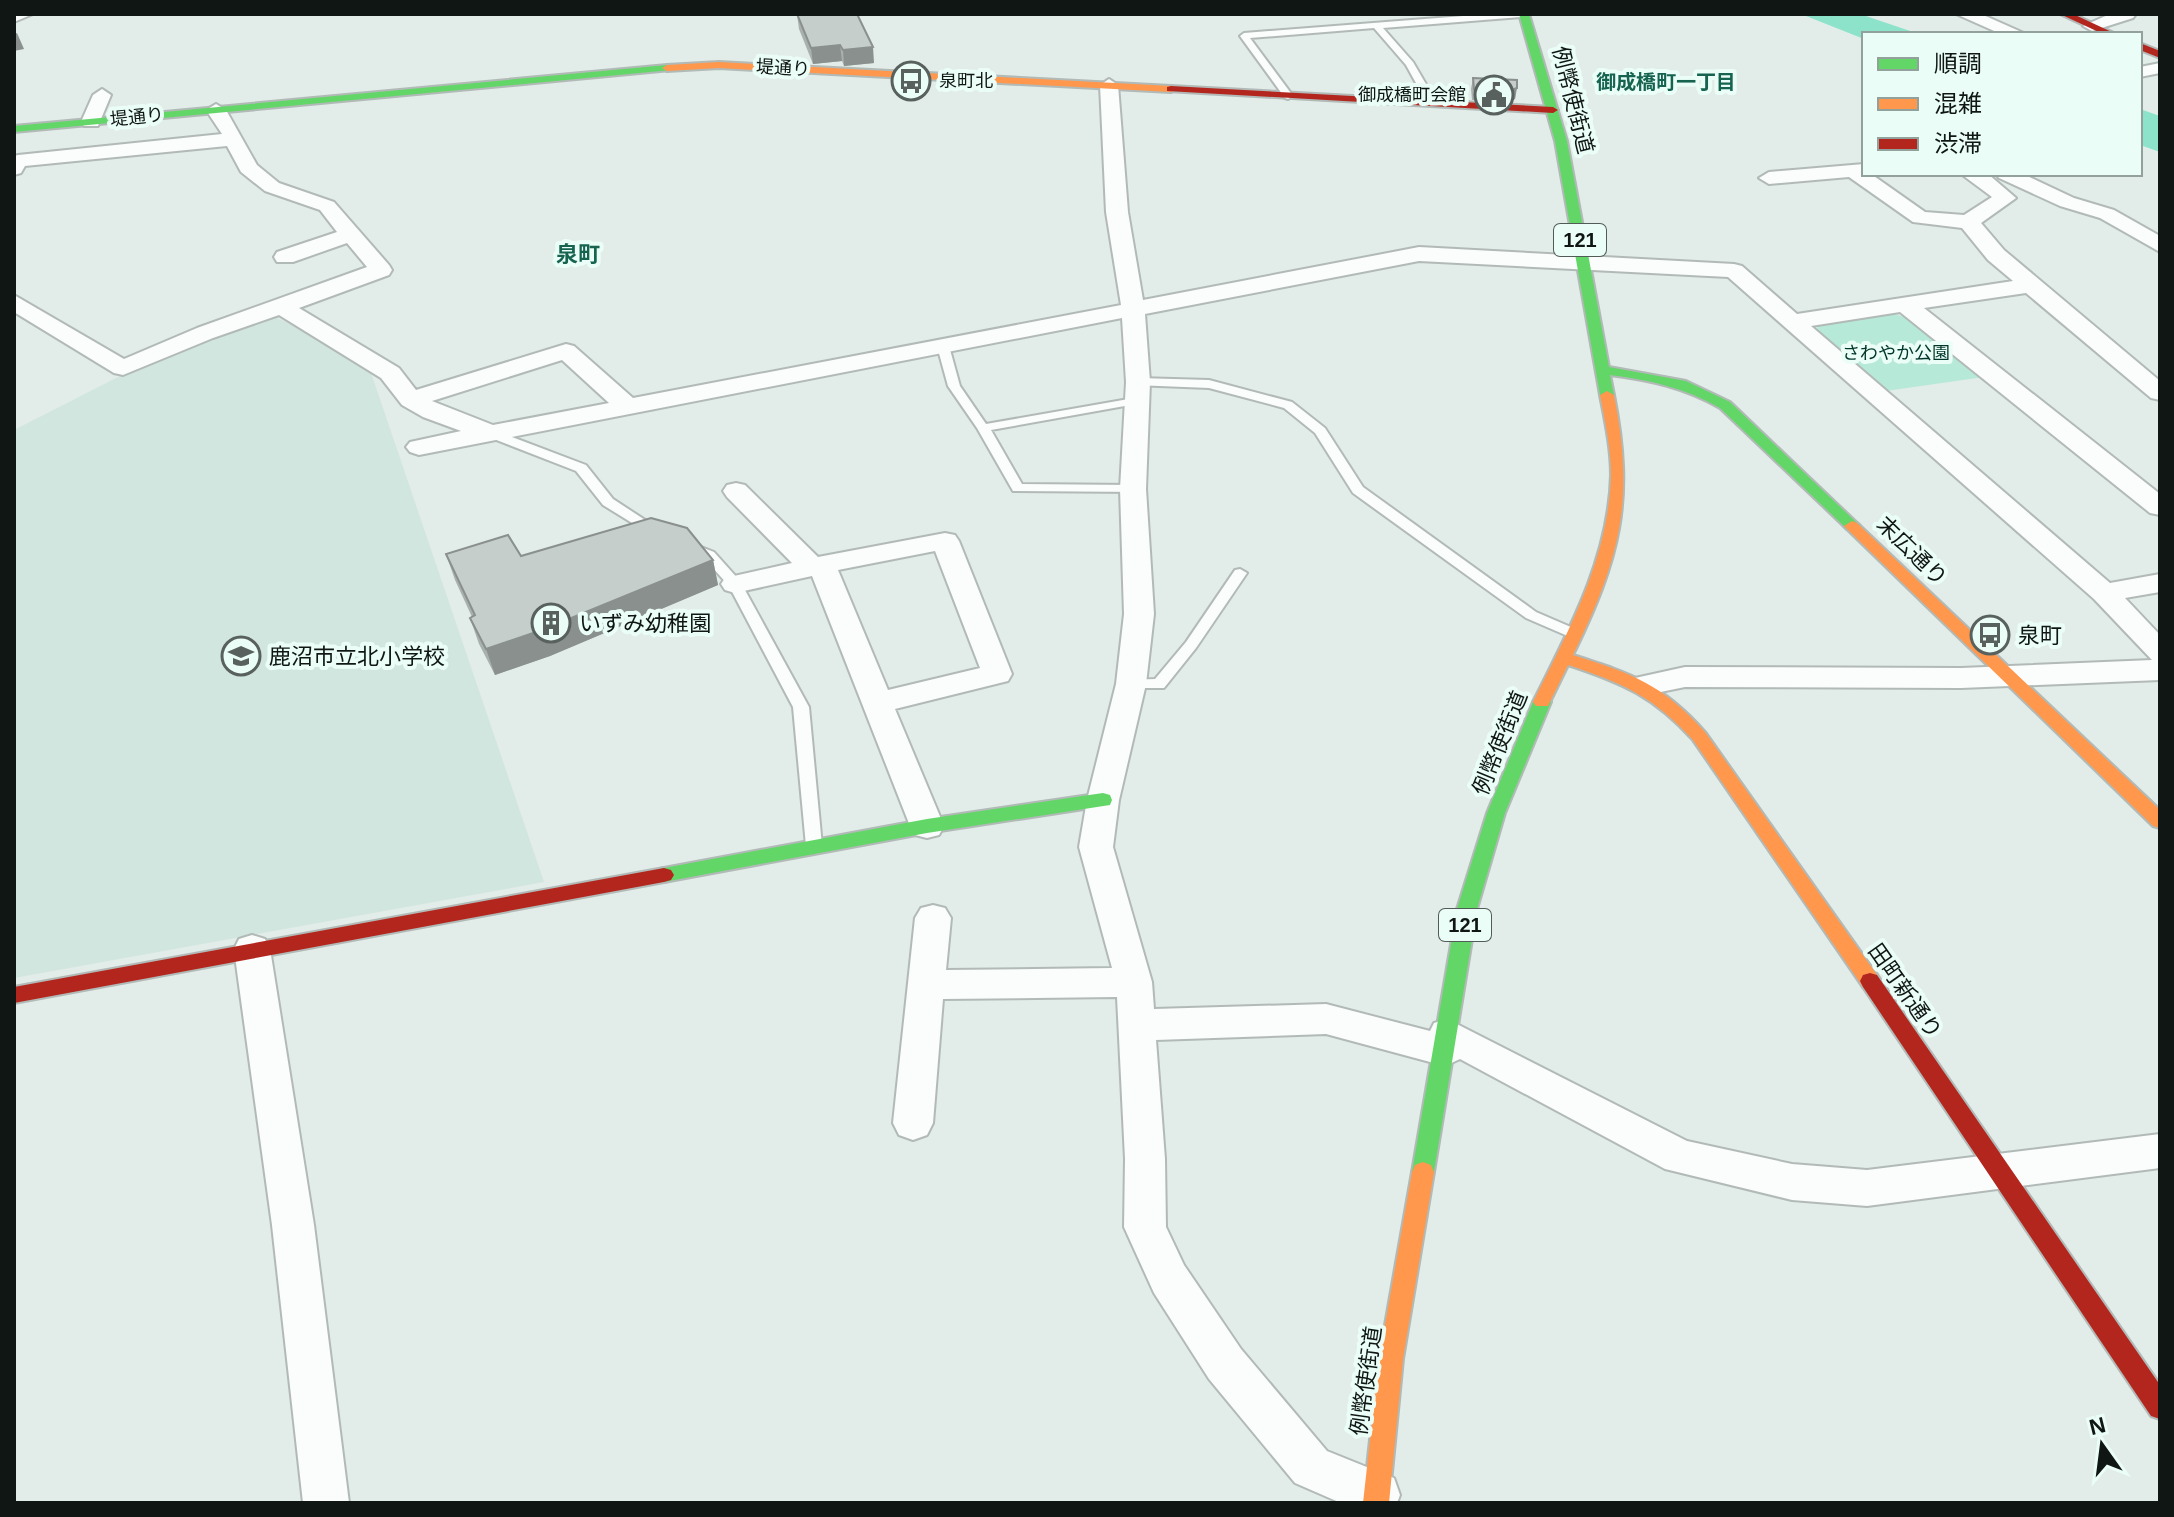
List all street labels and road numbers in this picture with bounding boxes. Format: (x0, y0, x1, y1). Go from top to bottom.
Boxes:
street label: 例幣使街道 (1548, 44, 1598, 156)
street label: 堤通り (756, 57, 810, 79)
street label: 堤通り (109, 104, 165, 130)
road number: 121 (1554, 224, 1606, 256)
street label: 末広通り (1872, 511, 1952, 591)
street label: 例幣使街道 (1468, 687, 1532, 799)
road number: 121 (1439, 909, 1491, 941)
street label: 田町新通り (1863, 939, 1947, 1043)
street label: 例幣使街道 (1346, 1325, 1386, 1437)

